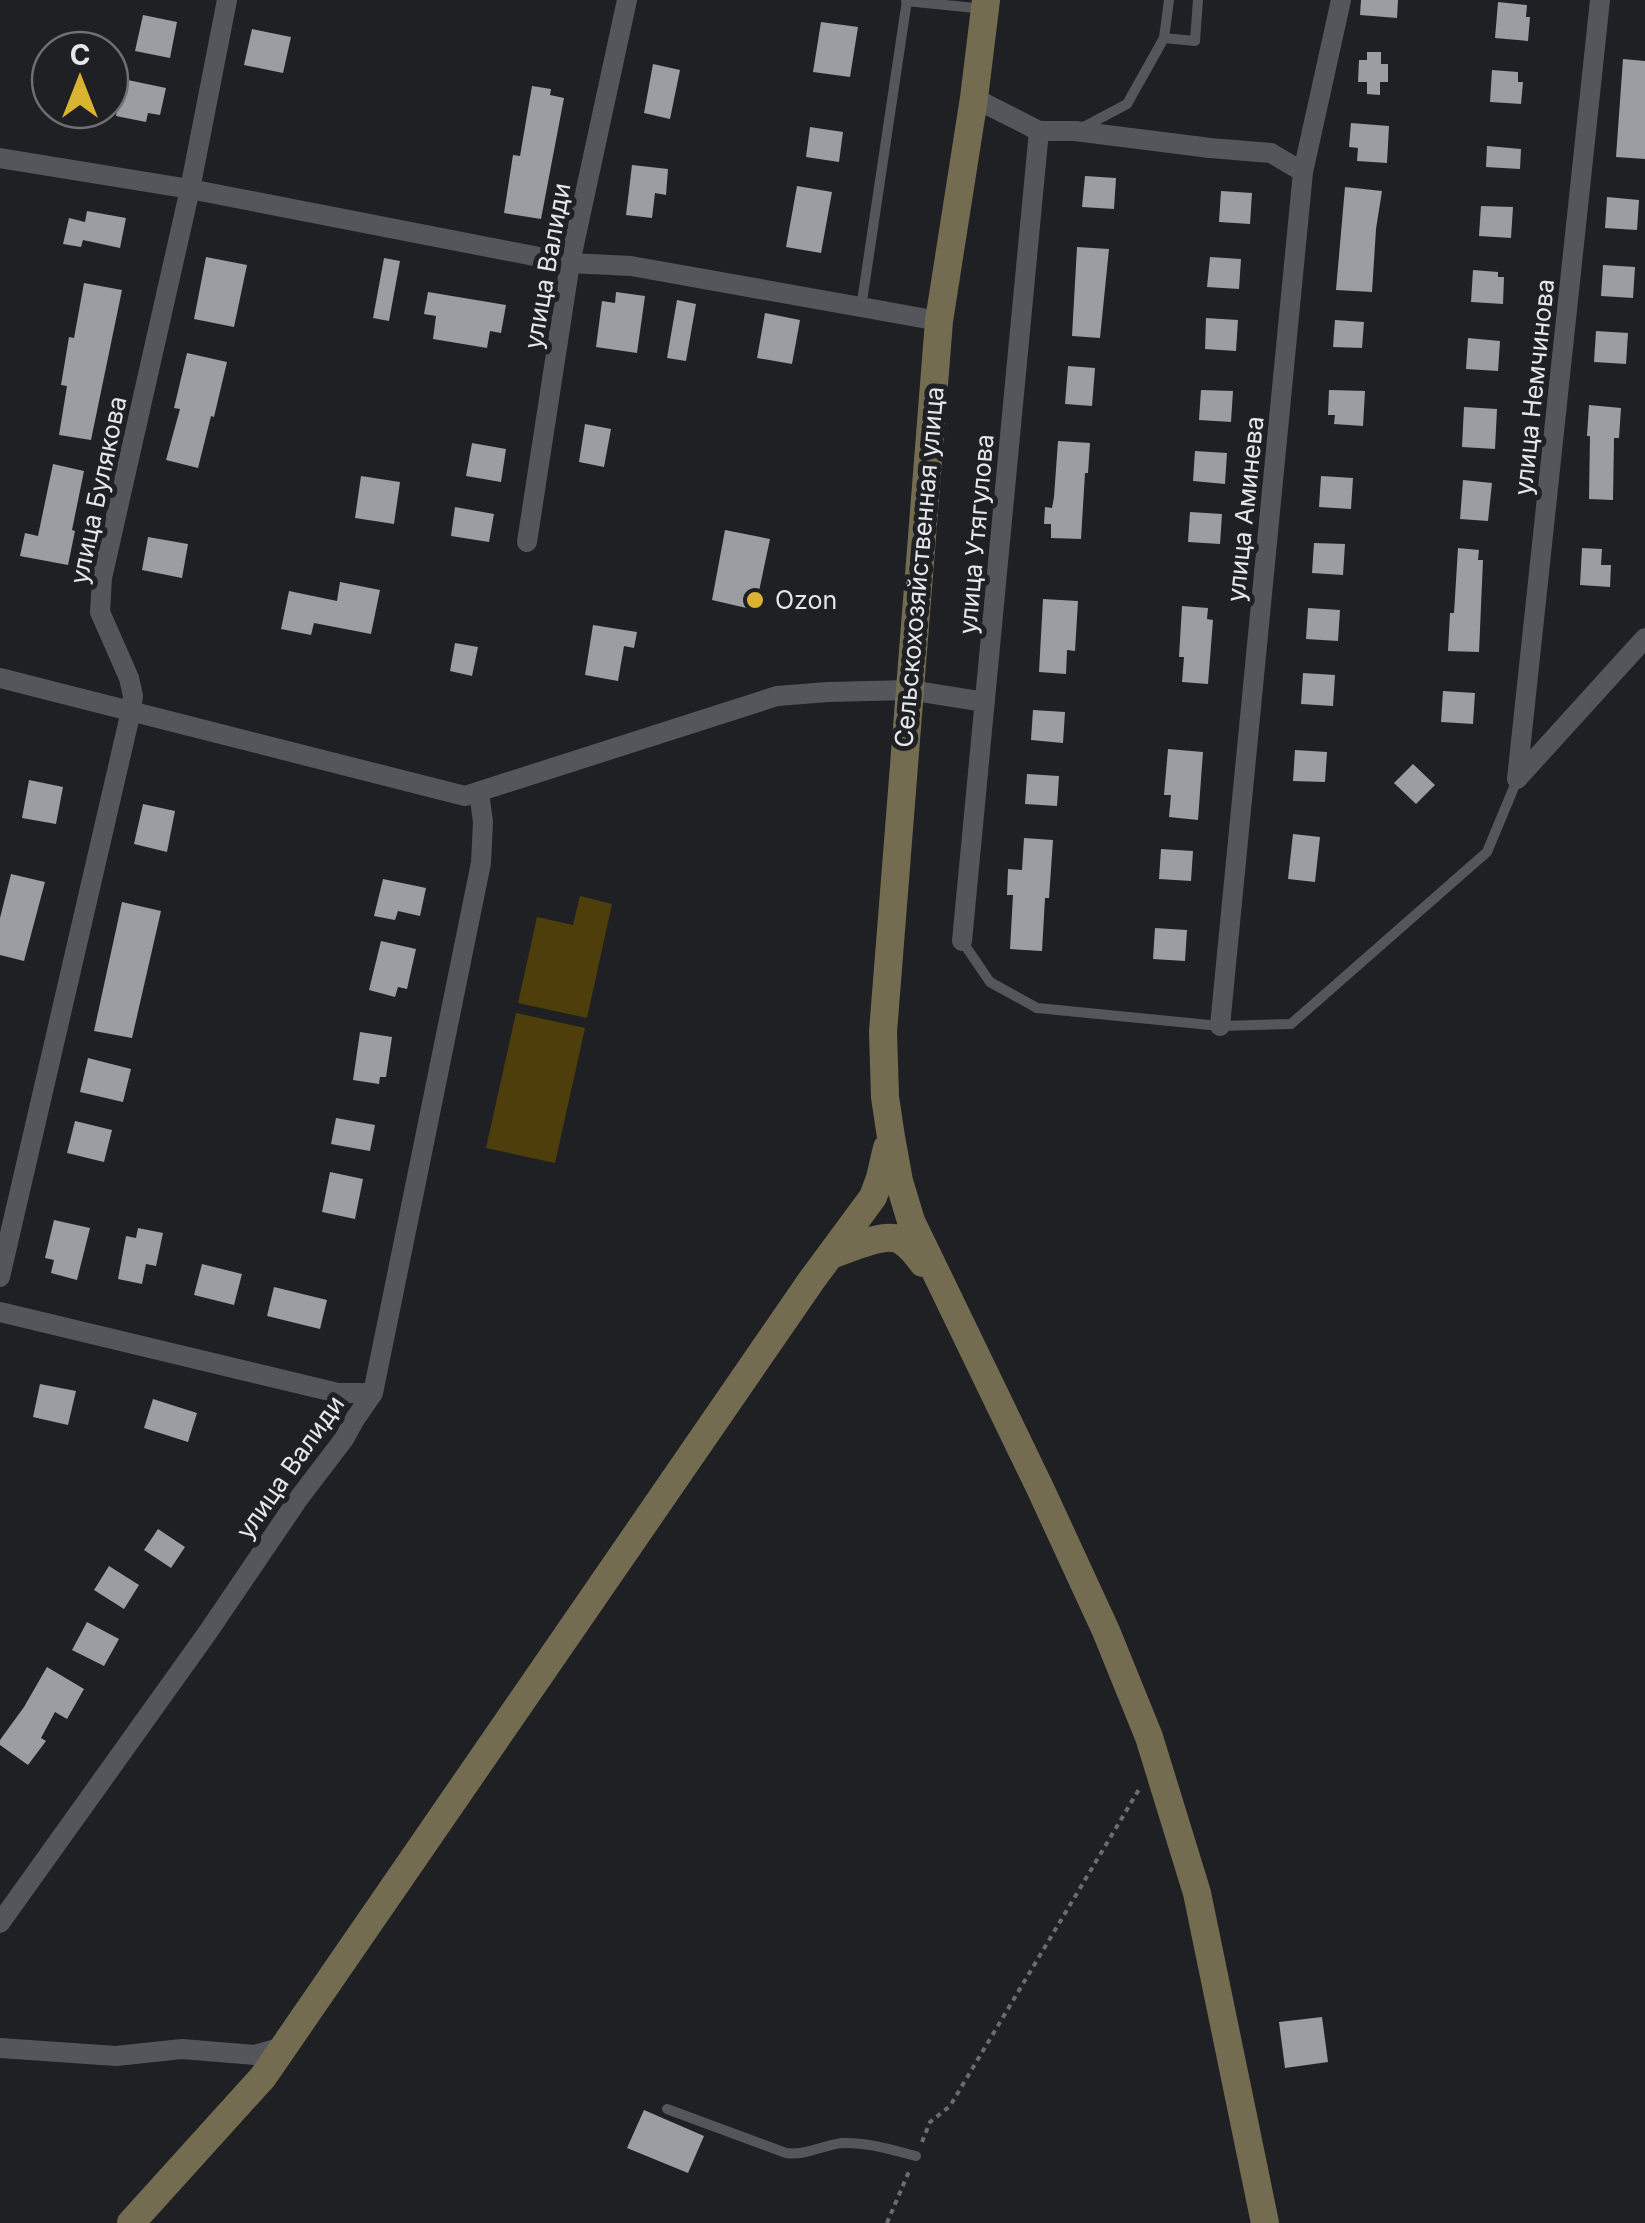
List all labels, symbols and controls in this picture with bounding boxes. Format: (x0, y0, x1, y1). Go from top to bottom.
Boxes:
north arrow (30, 30, 130, 130)
text: С (70, 38, 90, 72)
street label: улица Валиди (518, 181, 576, 351)
street label: улица Немчинова (1508, 277, 1560, 497)
street label: Сельскохозяйственная улица (888, 385, 950, 749)
street label: улица Булякова (63, 393, 133, 587)
street label: улица Аминева (1220, 414, 1270, 604)
street label: улица Утягулова (952, 433, 1000, 635)
place label: Ozon (775, 585, 837, 615)
marker: Ozon (744, 589, 766, 611)
street label: улица Валиди (229, 1390, 351, 1544)

